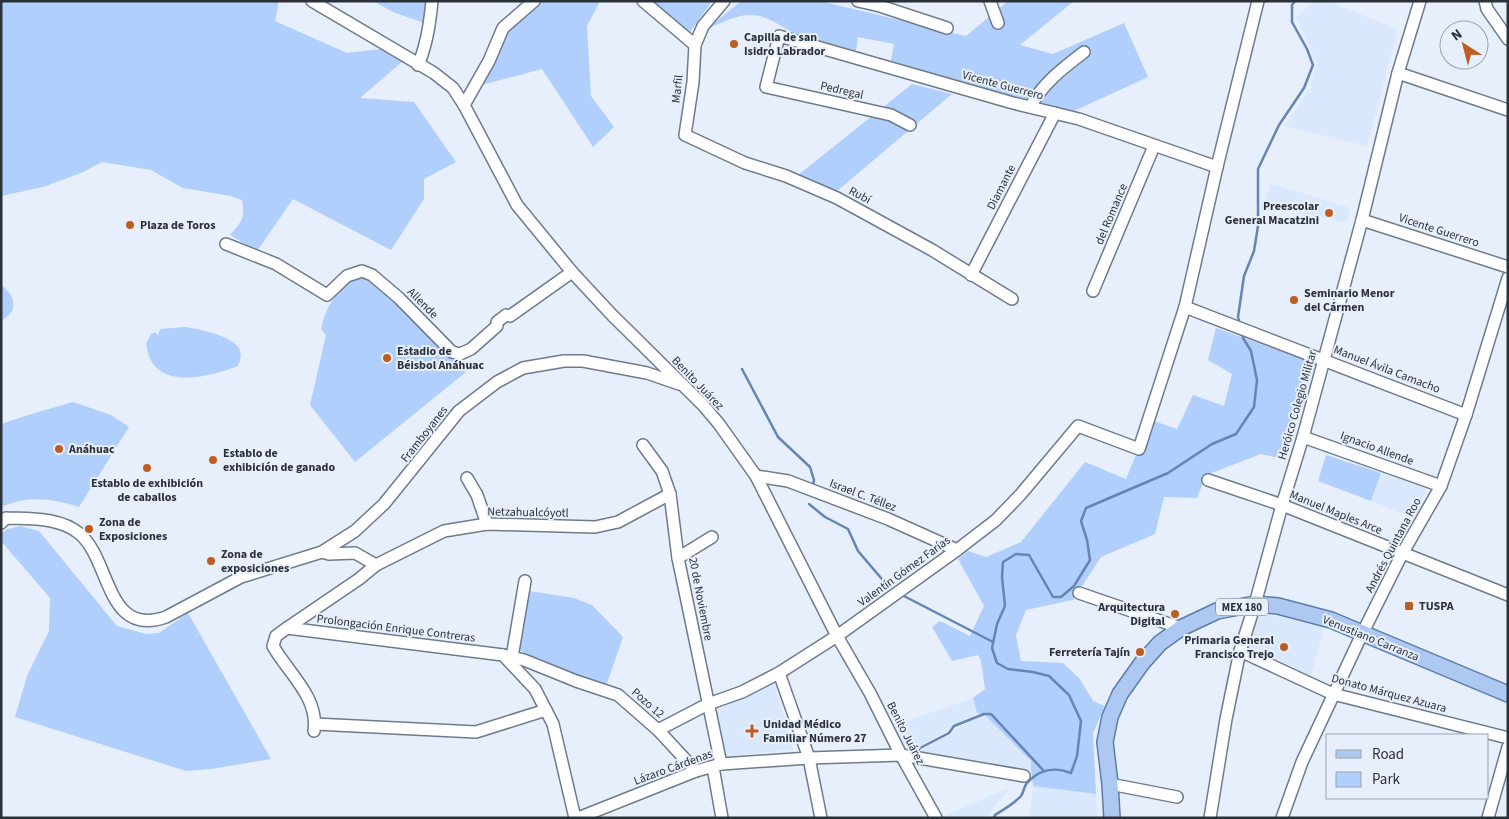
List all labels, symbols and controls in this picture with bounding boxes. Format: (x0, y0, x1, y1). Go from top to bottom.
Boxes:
north arrow (1439, 20, 1489, 70)
text: N (1447, 24, 1467, 46)
place label: Capilla de san Isidro Labrador (744, 29, 826, 60)
marker: Capilla de san Isidro Labrador (728, 38, 740, 50)
street label: Vicente Guerrero (960, 66, 1045, 105)
street label: Marfil (668, 74, 687, 104)
street label: Pedregal (819, 77, 865, 104)
street label: Diamante (983, 162, 1020, 213)
street label: del Romance (1091, 181, 1132, 247)
street label: Rubí (846, 183, 875, 209)
place label: Preescolar General Macatzini (1225, 198, 1319, 229)
marker: Preescolar General Macatzini (1323, 207, 1335, 219)
street label: Vicente Guerrero (1396, 209, 1481, 251)
place label: Plaza de Toros (140, 217, 215, 234)
marker: Plaza de Toros (124, 219, 136, 231)
street label: Allende (403, 284, 442, 323)
place label: Seminario Menor del Cármen (1304, 285, 1395, 316)
marker: Seminario Menor del Cármen (1288, 294, 1300, 306)
street label: Manuel Ávila Camacho (1331, 341, 1443, 398)
place label: Estadio de Béisbol Anáhuac (397, 343, 485, 374)
street label: Heróico Colegio Militar (1274, 348, 1321, 462)
marker: Estadio de Béisbol Anáhuac (381, 352, 393, 364)
street label: Benito Juárez (668, 353, 728, 414)
street label: Framboyanes (397, 402, 452, 466)
street label: Ignacio Allende (1338, 427, 1416, 470)
place label: Anáhuac (68, 441, 115, 458)
marker: Anáhuac (53, 443, 65, 455)
place label: Establo de exhibición de ganado (223, 445, 335, 476)
marker: Establo de exhibición de ganado (207, 454, 219, 466)
marker: Establo de exhibición de caballos (141, 462, 153, 474)
place label: Establo de exhibición de caballos (91, 475, 203, 506)
street label: Israel C. Téllez (827, 475, 899, 516)
street label: Manuel Maples Arce (1287, 486, 1385, 539)
street label: Andrés Quintana Roo (1361, 495, 1426, 596)
street label: Netzahualcóyotl (487, 503, 569, 522)
place label: Zona de Exposiciones (99, 514, 167, 545)
marker: Zona de Exposiciones (83, 523, 95, 535)
street label: Valentín Gómez Farías (855, 532, 954, 611)
place label: Zona de exposiciones (221, 546, 289, 577)
marker: Zona de exposiciones (205, 555, 217, 567)
street label: 20 de Noviembre (684, 556, 717, 642)
road number: MEX 180 (1216, 598, 1268, 616)
place label: TUSPA (1419, 598, 1454, 615)
place label: Arquitectura Digital (1097, 599, 1166, 630)
marker: TUSPA (1403, 600, 1415, 612)
marker: Arquitectura Digital (1169, 608, 1181, 620)
street label: Prolongación Enrique Contreras (316, 610, 476, 647)
street label: Venustiano Carranza (1320, 611, 1422, 666)
place label: Primaria General Francisco Trejo (1184, 632, 1275, 663)
marker: Primaria General Francisco Trejo (1278, 641, 1290, 653)
place label: Ferretería Tajín (1049, 644, 1130, 661)
marker: Ferretería Tajín (1134, 646, 1146, 658)
street label: Donato Márquez Azuara (1329, 670, 1448, 717)
street label: Pozo 12 (627, 684, 668, 723)
street label: Benito Juárez (882, 699, 929, 768)
place label: Unidad Médico Familiar Número 27 (763, 716, 867, 747)
marker: Unidad Médico Familiar Número 27 (745, 724, 759, 738)
legend (1326, 734, 1489, 799)
text: Road (1372, 744, 1404, 765)
street label: Lázaro Cárdenas (631, 745, 715, 790)
text: Park (1372, 769, 1401, 790)

